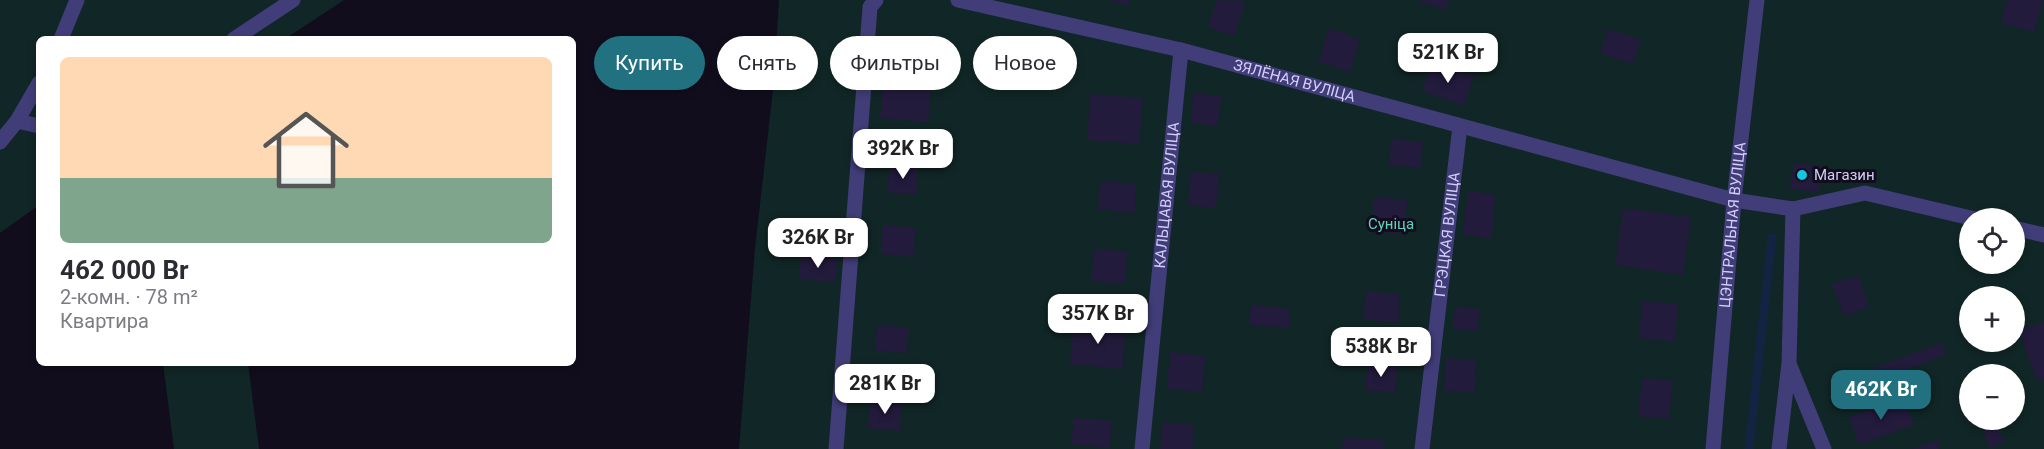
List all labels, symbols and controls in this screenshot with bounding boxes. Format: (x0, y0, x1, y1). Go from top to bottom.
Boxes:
pin: 521K Br (1393, 33, 1503, 84)
chip: Купить (594, 36, 705, 90)
chip: Снять (717, 36, 818, 90)
chip: Фильтры (830, 36, 961, 90)
chip: Новое (973, 36, 1077, 90)
text: 521K Br (1412, 40, 1484, 64)
street label: ЗЯЛЁНАЯ ВУЛІЦА (1231, 56, 1357, 106)
icon: home (252, 96, 360, 204)
street label: КАЛЬЦАВАЯ ВУЛІЦА (1151, 121, 1183, 269)
pin: 392K Br (848, 129, 958, 180)
text: 392K Br (867, 136, 939, 160)
street label: ЦЭНТРАЛЬНАЯ ВУЛІЦА (1716, 141, 1750, 309)
place label: Магазин (1814, 166, 1875, 184)
marker: Магазин (1795, 168, 1809, 182)
street label: ГРЭЦКАЯ ВУЛІЦА (1431, 171, 1464, 298)
map controls (1959, 208, 2025, 430)
button: locate (1959, 208, 2025, 274)
park label: Суніца (1368, 215, 1414, 233)
pin: 326K Br (763, 218, 873, 269)
text: 326K Br (782, 225, 854, 249)
text: 462 000 Br (60, 255, 189, 285)
text: 2-комн. · 78 m² (60, 285, 198, 309)
button: + (1959, 286, 2025, 352)
pin: 357K Br (1043, 294, 1153, 345)
text: 357K Br (1062, 301, 1134, 325)
text: Квартира (60, 309, 149, 333)
pin: 538K Br (1326, 327, 1436, 378)
text: 538K Br (1345, 334, 1417, 358)
pin: 281K Br (830, 364, 940, 415)
button: − (1959, 364, 2025, 430)
pin: 462K Br (1826, 370, 1936, 421)
text: 281K Br (849, 371, 921, 395)
text: 462K Br (1845, 377, 1917, 401)

